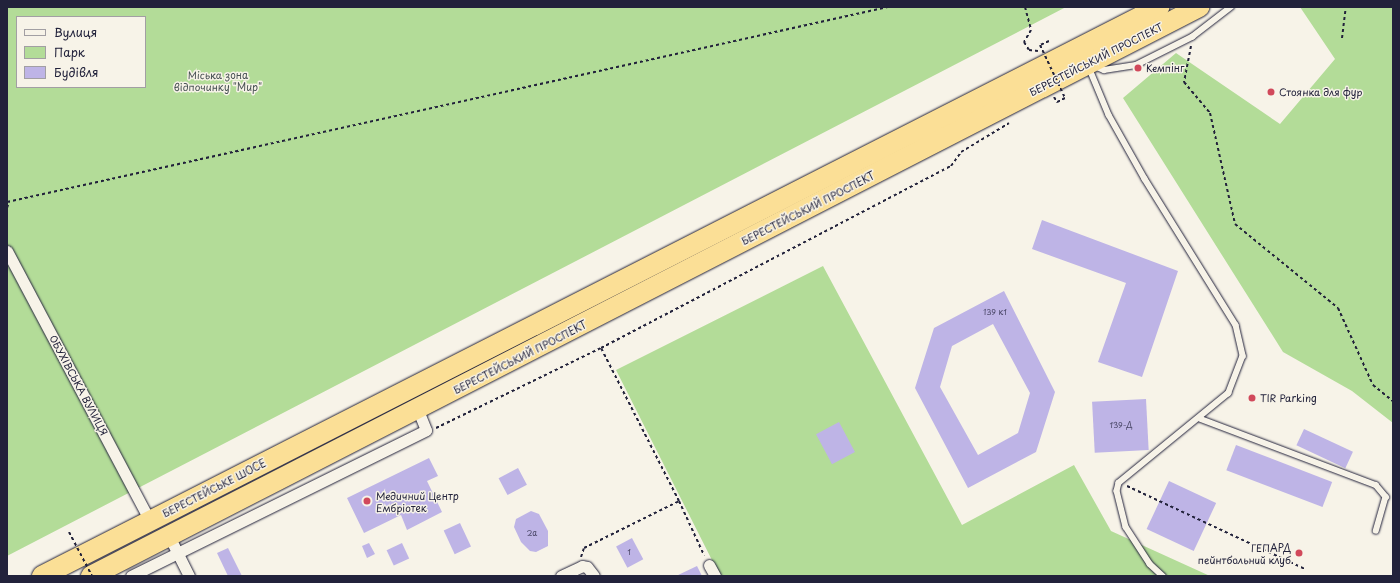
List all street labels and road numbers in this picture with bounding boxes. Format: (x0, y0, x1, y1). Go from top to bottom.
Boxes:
street label: БЕРЕСТЕЙСЬКИЙ ПРОСПЕКТ (1027, 20, 1165, 98)
street label: БЕРЕСТЕЙСЬКИЙ ПРОСПЕКТ (739, 169, 877, 247)
street label: БЕРЕСТЕЙСЬКИЙ ПРОСПЕКТ (451, 318, 589, 396)
street label: ОБУХІВСЬКА ВУЛИЦЯ (47, 333, 111, 437)
street label: БЕРЕСТЕЙСЬКЕ ШОСЕ (160, 457, 268, 519)

